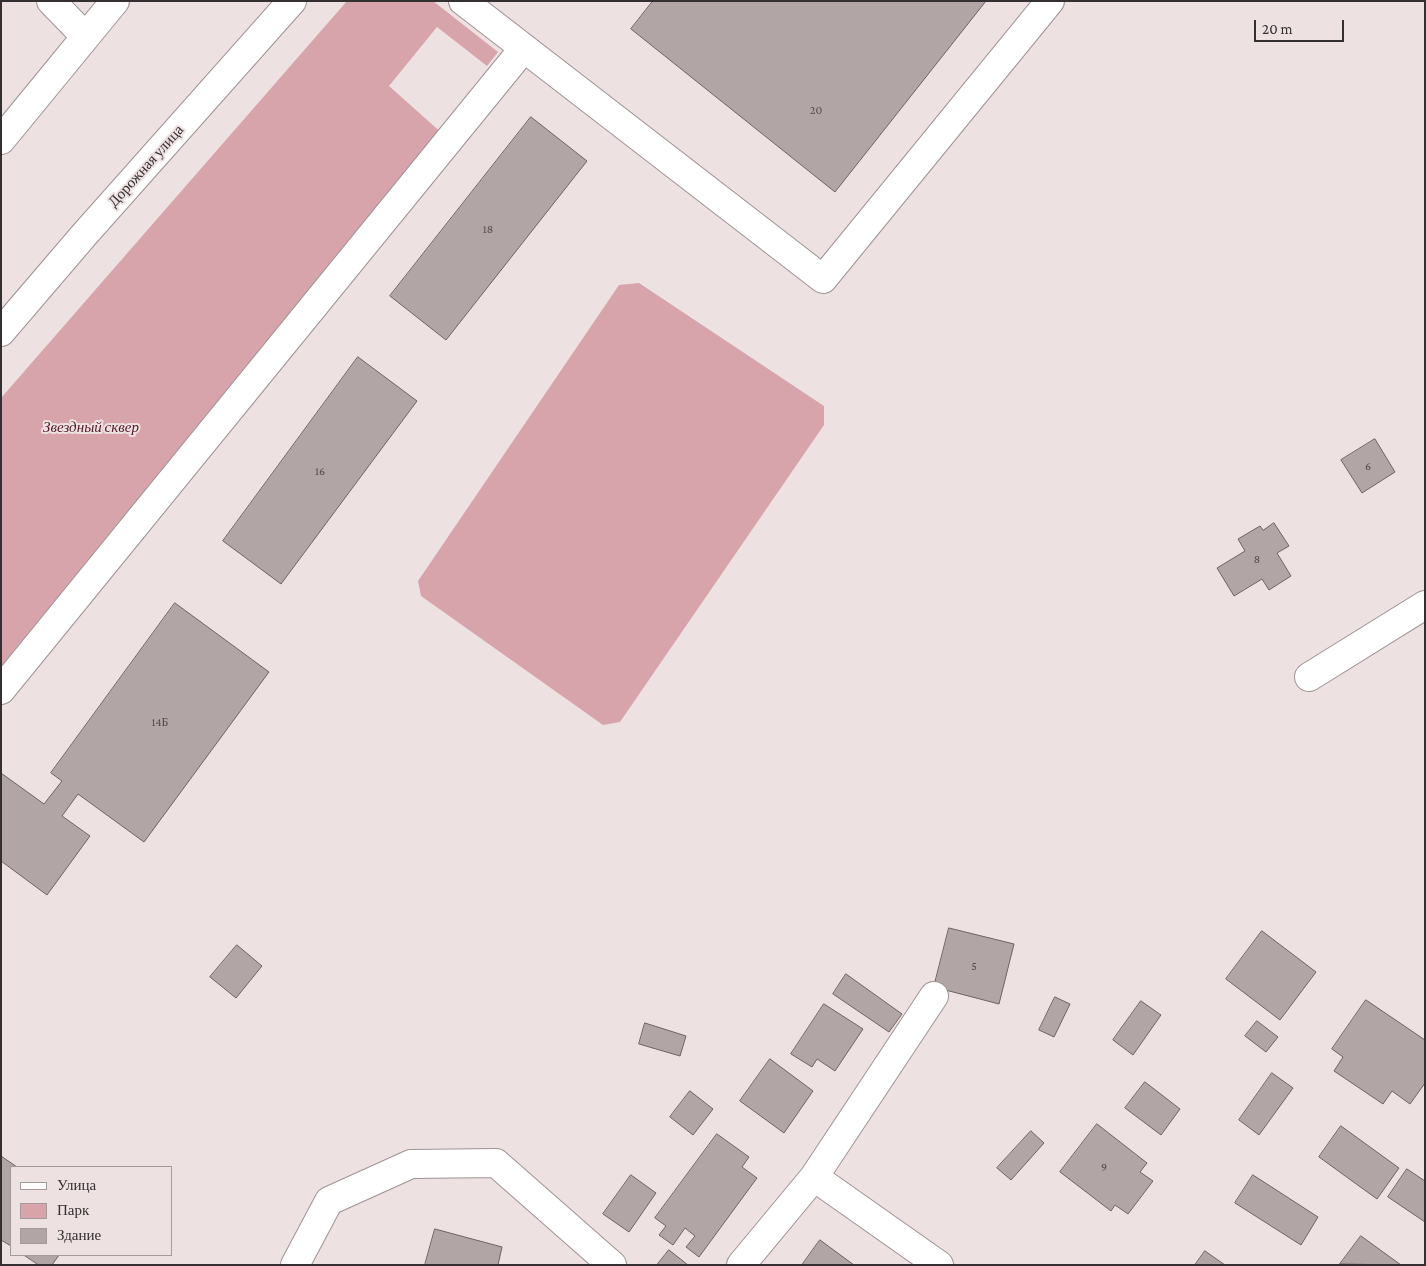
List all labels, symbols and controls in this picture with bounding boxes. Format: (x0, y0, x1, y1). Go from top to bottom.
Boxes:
scale bar (1256, 10, 1346, 42)
text: 20 m (1262, 21, 1293, 37)
house number: 20 (810, 103, 822, 117)
street label: Дорожная улица (104, 121, 188, 211)
house number: 18 (483, 222, 493, 236)
park label: Звездный сквер (43, 418, 139, 436)
house number: 6 (1365, 459, 1371, 473)
house number: 16 (315, 464, 325, 478)
house number: 8 (1254, 552, 1260, 566)
house number: 14Б (151, 715, 169, 729)
house number: 5 (971, 959, 977, 973)
house number: 9 (1101, 1160, 1107, 1174)
legend (10, 1166, 172, 1256)
text: Улица (57, 1177, 96, 1193)
text: Парк (57, 1202, 89, 1218)
text: Здание (57, 1227, 101, 1243)

